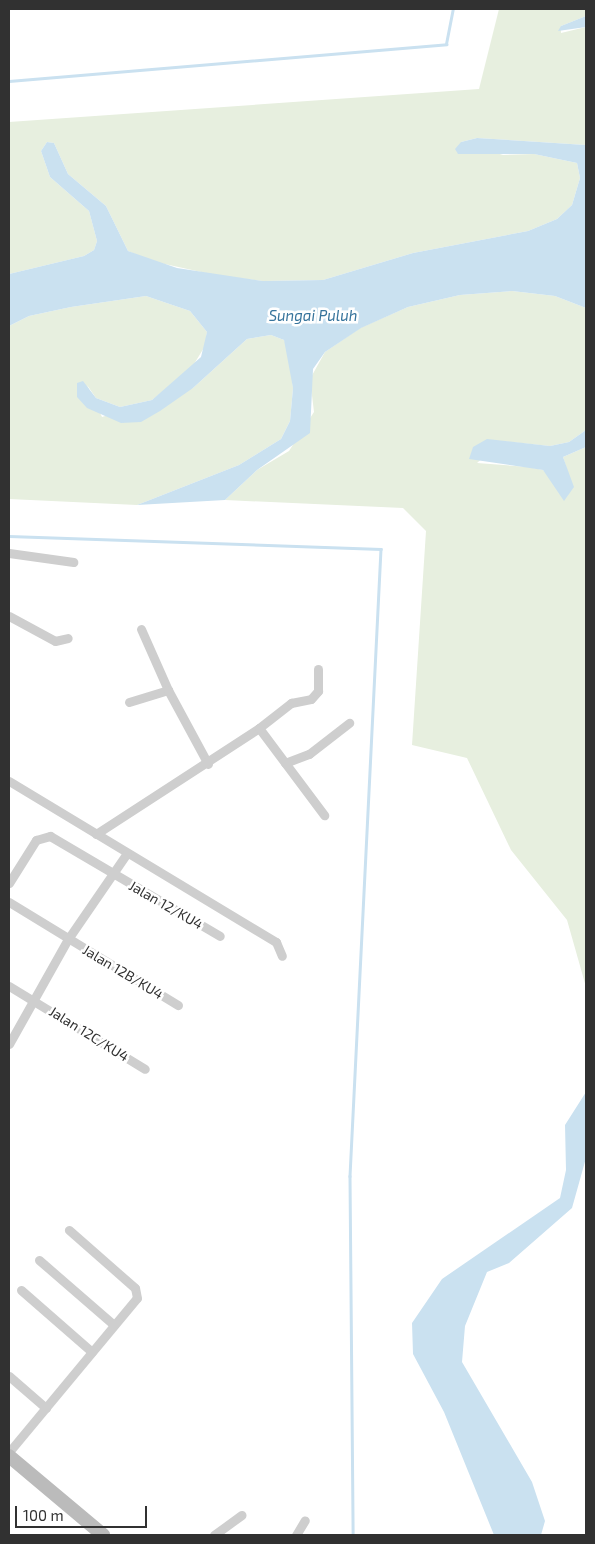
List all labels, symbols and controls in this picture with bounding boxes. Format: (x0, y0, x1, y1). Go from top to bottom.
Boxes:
water label: Sungai Puluh (269, 307, 357, 325)
street label: Jalan 12/KU4 (126, 877, 206, 933)
street label: Jalan 12B/KU4 (80, 941, 166, 1003)
street label: Jalan 12C/KU4 (46, 1003, 132, 1065)
scale bar (18, 1496, 150, 1528)
text: 100 m (23, 1506, 64, 1524)

